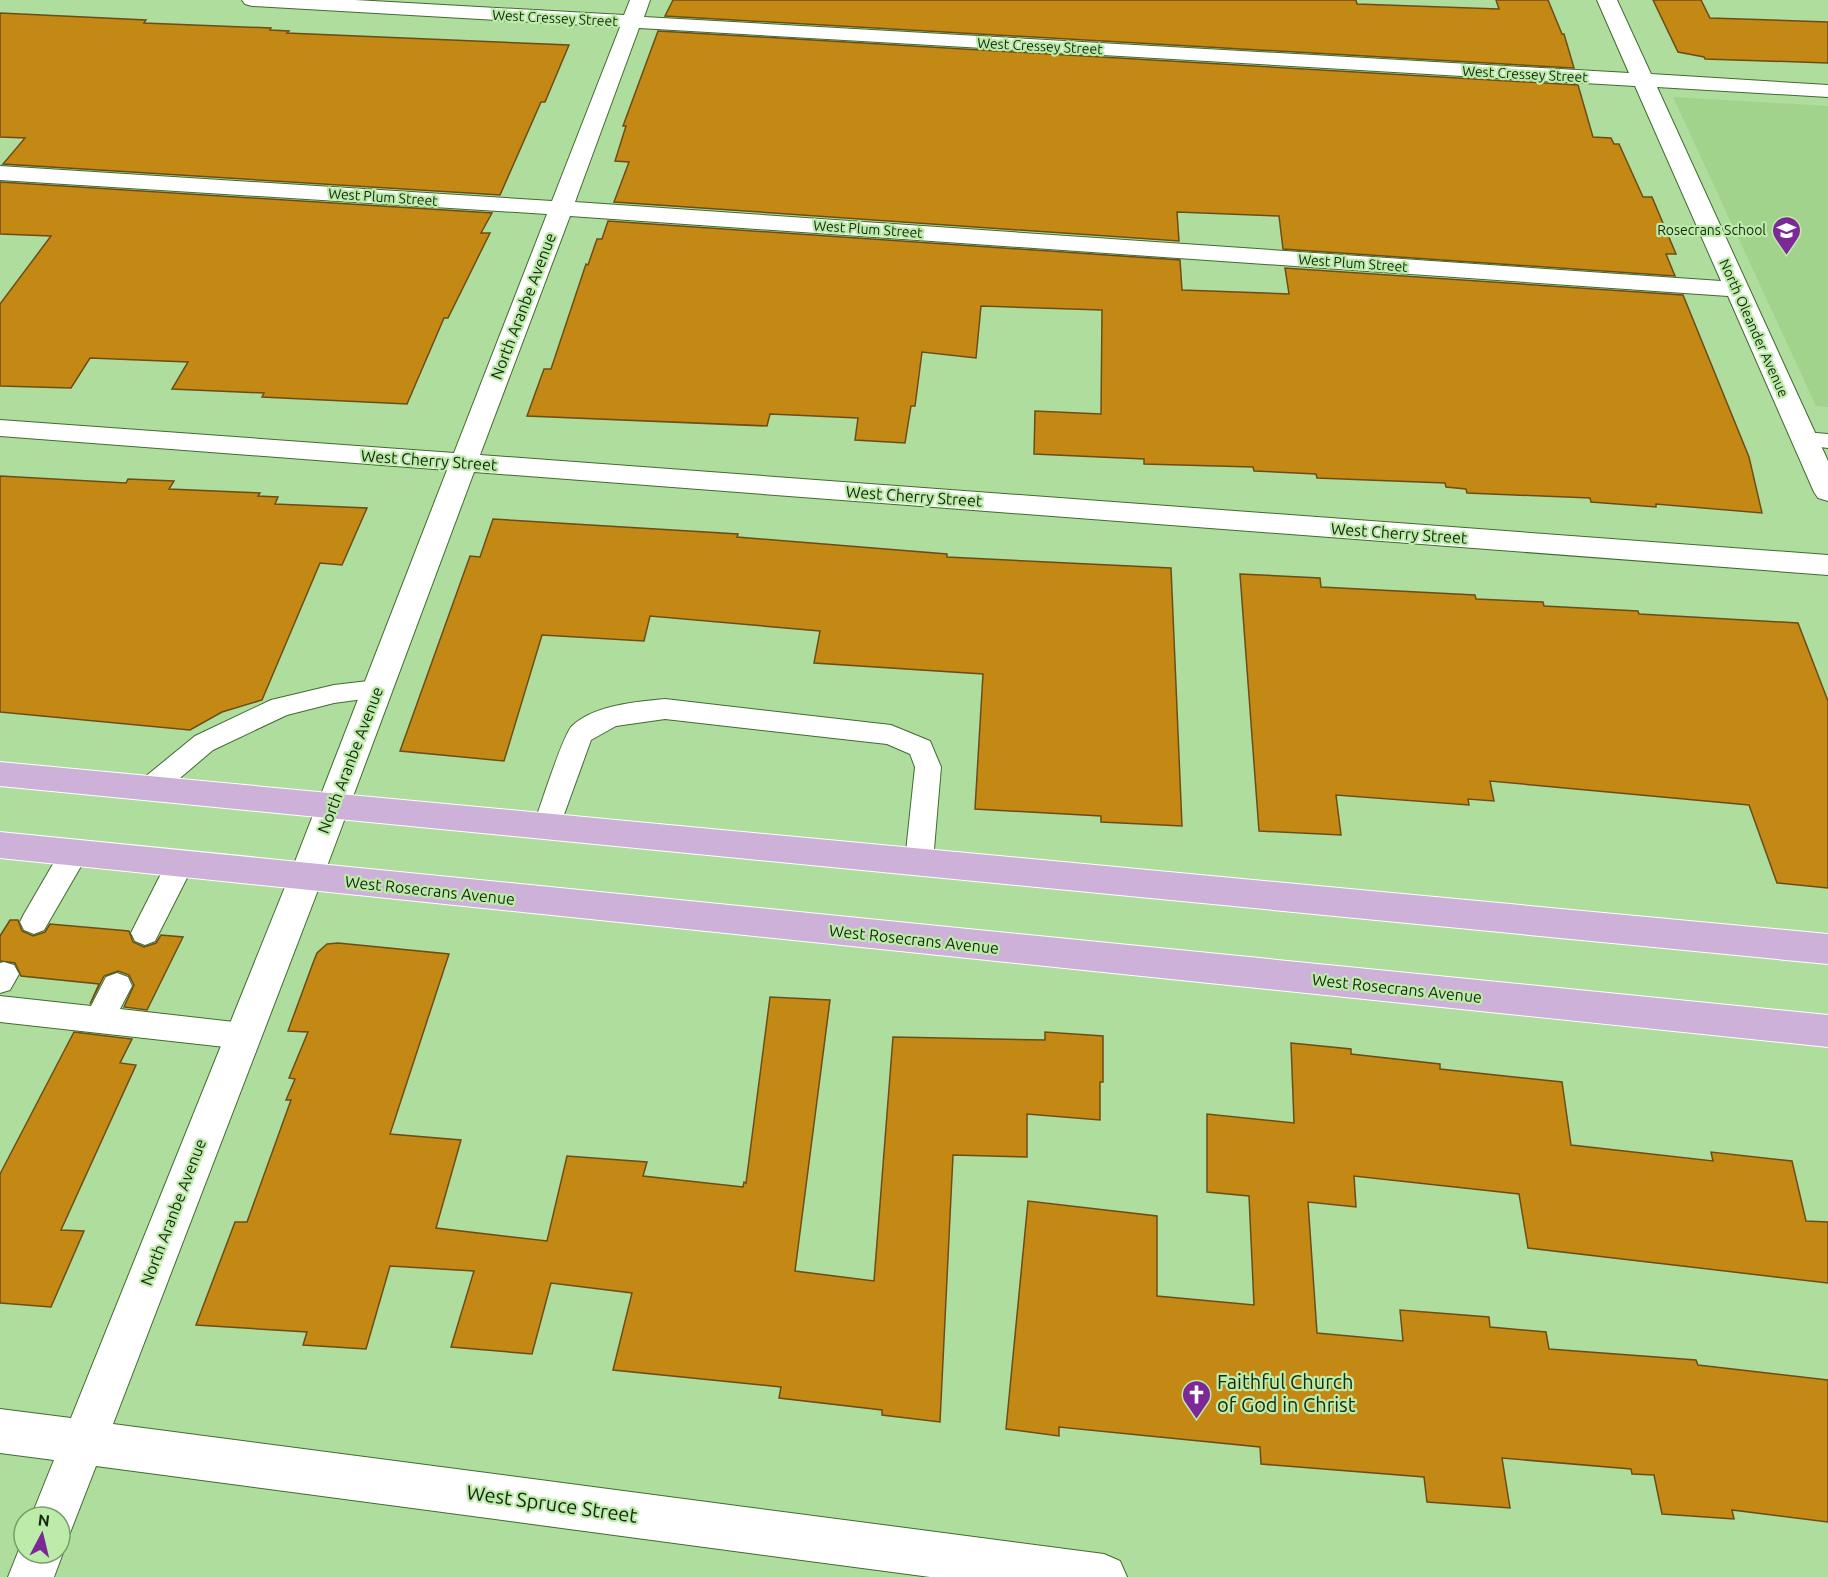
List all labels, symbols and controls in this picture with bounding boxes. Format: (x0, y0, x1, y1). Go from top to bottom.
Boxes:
street label: West Cressey Street (492, 7, 619, 29)
street label: West Cressey Street (977, 35, 1104, 57)
street label: West Cressey Street (1462, 63, 1589, 85)
street label: West Plum Street (328, 185, 439, 209)
school or university icon: Rosecrans School (1771, 214, 1803, 256)
street label: West Plum Street (813, 217, 924, 241)
place label: Rosecrans School (1657, 222, 1766, 238)
street label: North Aranbe Avenue (487, 230, 559, 382)
street label: West Plum Street (1298, 251, 1409, 275)
street label: North Oleander Avenue (1716, 257, 1792, 399)
street label: West Cherry Street (360, 446, 498, 474)
street label: West Cherry Street (845, 482, 983, 510)
street label: West Cherry Street (1330, 519, 1468, 547)
street label: North Aranbe Avenue (314, 684, 386, 836)
street label: West Rosecrans Avenue (344, 872, 516, 908)
street label: West Rosecrans Avenue (828, 921, 1000, 957)
street label: West Rosecrans Avenue (1311, 970, 1483, 1006)
street label: North Aranbe Avenue (137, 1136, 209, 1288)
place label: Faithful Church of God in Christ (1217, 1370, 1356, 1416)
church icon: Faithful Church of God in Christ (1180, 1378, 1212, 1420)
street label: West Spruce Street (465, 1480, 639, 1527)
north arrow (12, 1505, 72, 1565)
text: N (37, 1510, 51, 1530)

